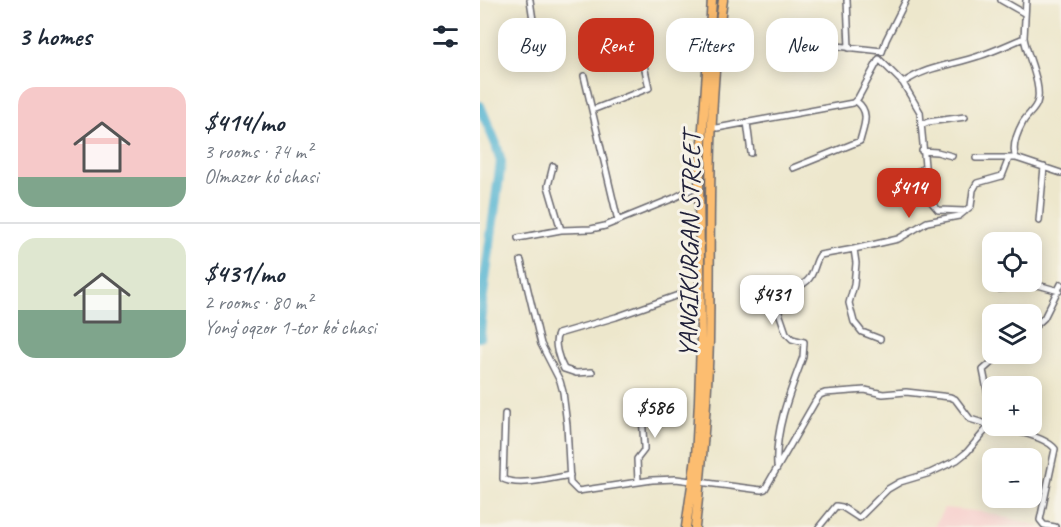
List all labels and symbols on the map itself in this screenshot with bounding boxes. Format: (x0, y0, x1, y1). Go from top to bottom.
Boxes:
street label: YANGIKURGAN STREET (671, 126, 708, 358)
pin: $414 (873, 168, 945, 219)
pin: $431 (736, 275, 808, 326)
pin: $586 (619, 388, 691, 439)

